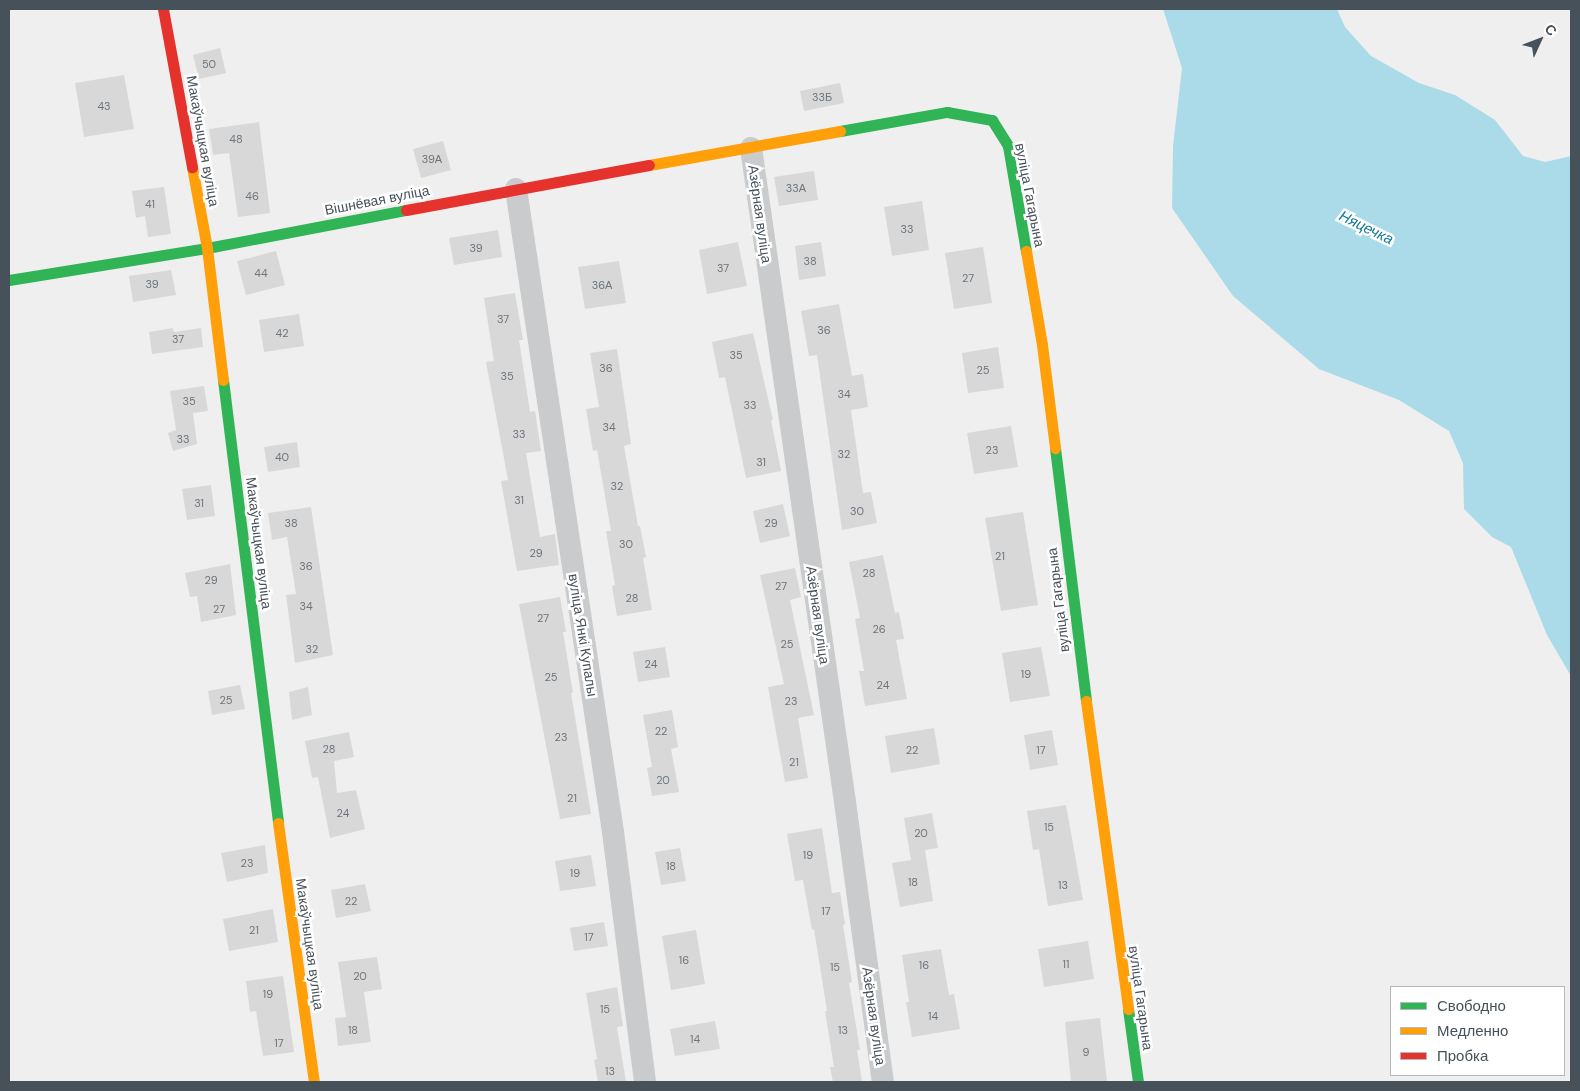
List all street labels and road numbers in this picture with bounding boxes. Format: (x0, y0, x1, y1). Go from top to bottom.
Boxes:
street label: Макаўчыцкая вуліца (183, 74, 223, 208)
street label: вуліца Гагарына (1012, 142, 1048, 248)
street label: Азёрная вуліца (745, 164, 775, 264)
street label: Вішнёвая вуліца (323, 182, 431, 218)
street label: Макаўчыцкая вуліца (243, 476, 275, 610)
street label: вуліца Гагарына (1043, 547, 1073, 653)
street label: Азёрная вуліца (803, 565, 833, 665)
street label: вуліца Янкі Купалы (565, 572, 601, 698)
street label: Макаўчыцкая вуліца (292, 877, 328, 1011)
street label: вуліца Гагарына (1125, 945, 1157, 1051)
street label: Азёрная вуліца (859, 966, 889, 1066)

